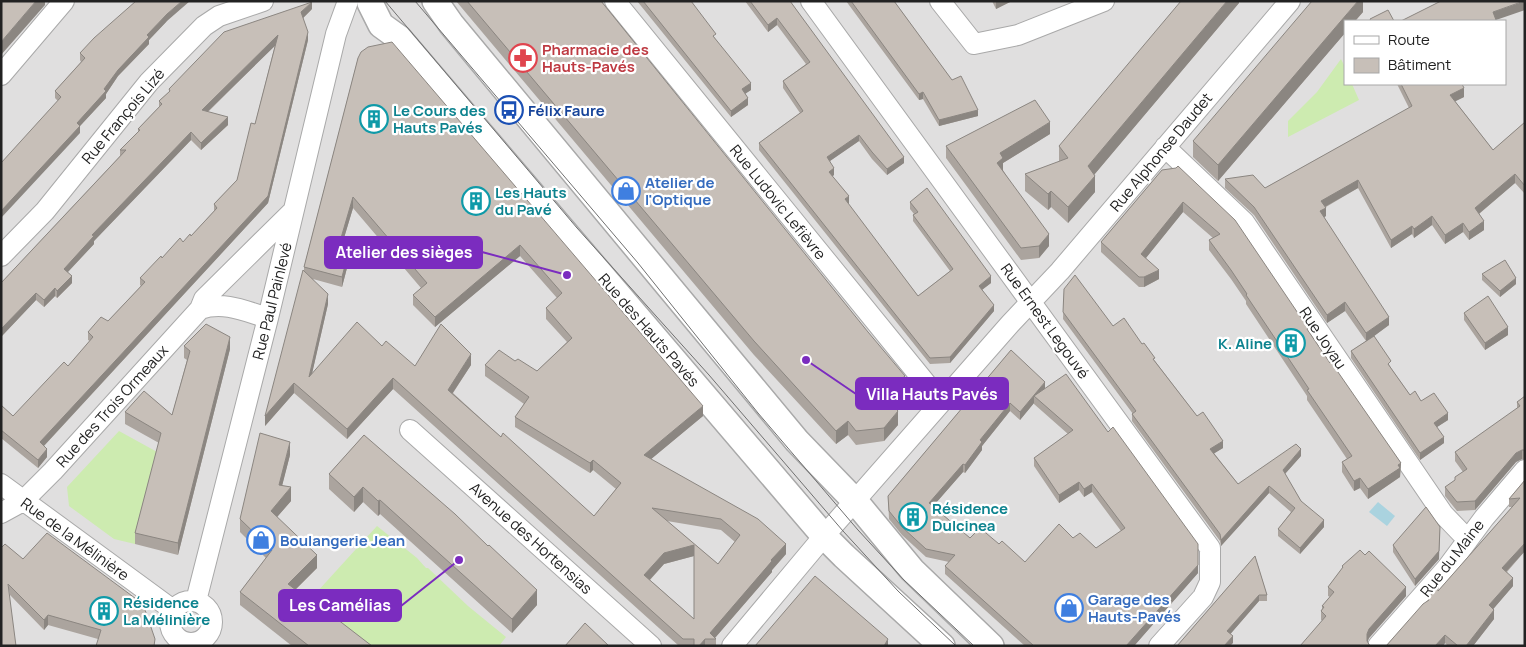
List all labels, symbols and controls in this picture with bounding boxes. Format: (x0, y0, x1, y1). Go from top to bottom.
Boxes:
legend (1344, 20, 1506, 85)
text: Route (1388, 29, 1430, 50)
place label: Pharmacie des Hauts-Pavés (542, 39, 649, 77)
pharmacy icon: Pharmacie des Hauts-Pavés (508, 43, 538, 73)
text: Bâtiment (1388, 54, 1451, 75)
street label: Rue François Lizé (77, 64, 169, 168)
street label: Rue Alphonse Daudet (1105, 88, 1217, 216)
bus stop icon: Félix Faure (494, 95, 524, 125)
place label: Le Cours des Hauts Pavés (393, 100, 486, 138)
place label: Félix Faure (528, 100, 605, 121)
building icon: Le Cours des Hauts Pavés (359, 104, 389, 134)
street label: Rue Ludovic Lefièvre (725, 140, 831, 264)
place label: Atelier de l'Optique (645, 172, 715, 210)
shop icon: Atelier de l'Optique (611, 176, 641, 206)
place label: Les Hauts du Pavé (495, 182, 567, 220)
building icon: Les Hauts du Pavé (461, 186, 491, 216)
callout: Atelier des sièges (325, 237, 482, 268)
street label: Rue Paul Painlevé (247, 240, 297, 362)
text: Atelier des sièges (335, 241, 473, 263)
street label: Rue Ernest Legouvé (996, 259, 1094, 383)
street label: Rue des Hauts Pavés (594, 269, 704, 391)
street label: Rue Joyau (1295, 303, 1351, 373)
building icon: K. Aline (1276, 328, 1306, 358)
place label: K. Aline (1218, 333, 1272, 354)
street label: Rue des Trois Ormeaux (51, 340, 173, 472)
callout: Villa Hauts Pavés (856, 378, 1008, 409)
text: Villa Hauts Pavés (866, 383, 998, 405)
street label: Avenue des Hortensias (465, 477, 597, 599)
street label: Rue de la Mélinière (17, 493, 134, 586)
place label: Résidence Dulcinea (932, 498, 1008, 536)
building icon: Résidence Dulcinea (898, 502, 928, 532)
street label: Rue du Maine (1415, 515, 1489, 601)
shop icon: Boulangerie Jean (246, 525, 276, 555)
place label: Boulangerie Jean (280, 530, 405, 551)
place label: Garage des Hauts-Pavés (1088, 589, 1181, 627)
callout: Les Camélias (279, 590, 401, 621)
place label: Résidence La Mélinière (123, 592, 210, 630)
shop icon: Garage des Hauts-Pavés (1054, 593, 1084, 623)
text: Les Camélias (289, 594, 391, 616)
building icon: Résidence La Mélinière (89, 596, 119, 626)

